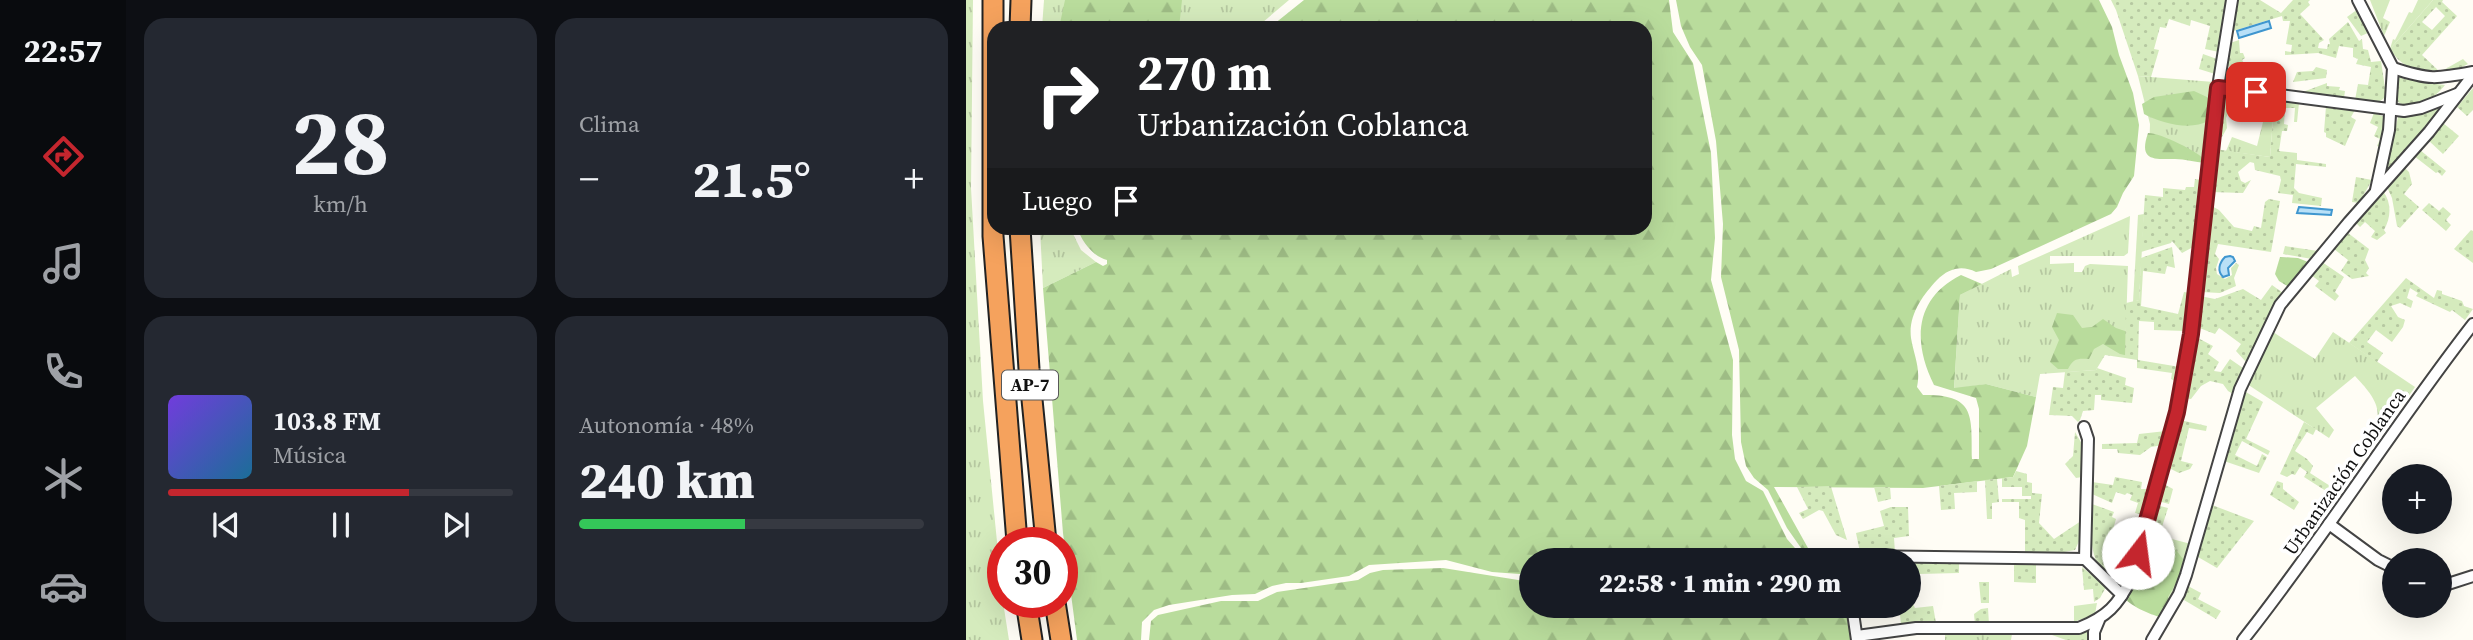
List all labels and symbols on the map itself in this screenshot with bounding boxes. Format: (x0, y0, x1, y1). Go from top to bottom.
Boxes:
pin (2226, 62, 2286, 122)
road number: AP-7 (1002, 370, 1058, 400)
street label: Urbanización Coblanca (2277, 384, 2411, 560)
position arrow (2101, 516, 2175, 590)
speed limit sign: 30 (987, 527, 1078, 618)

